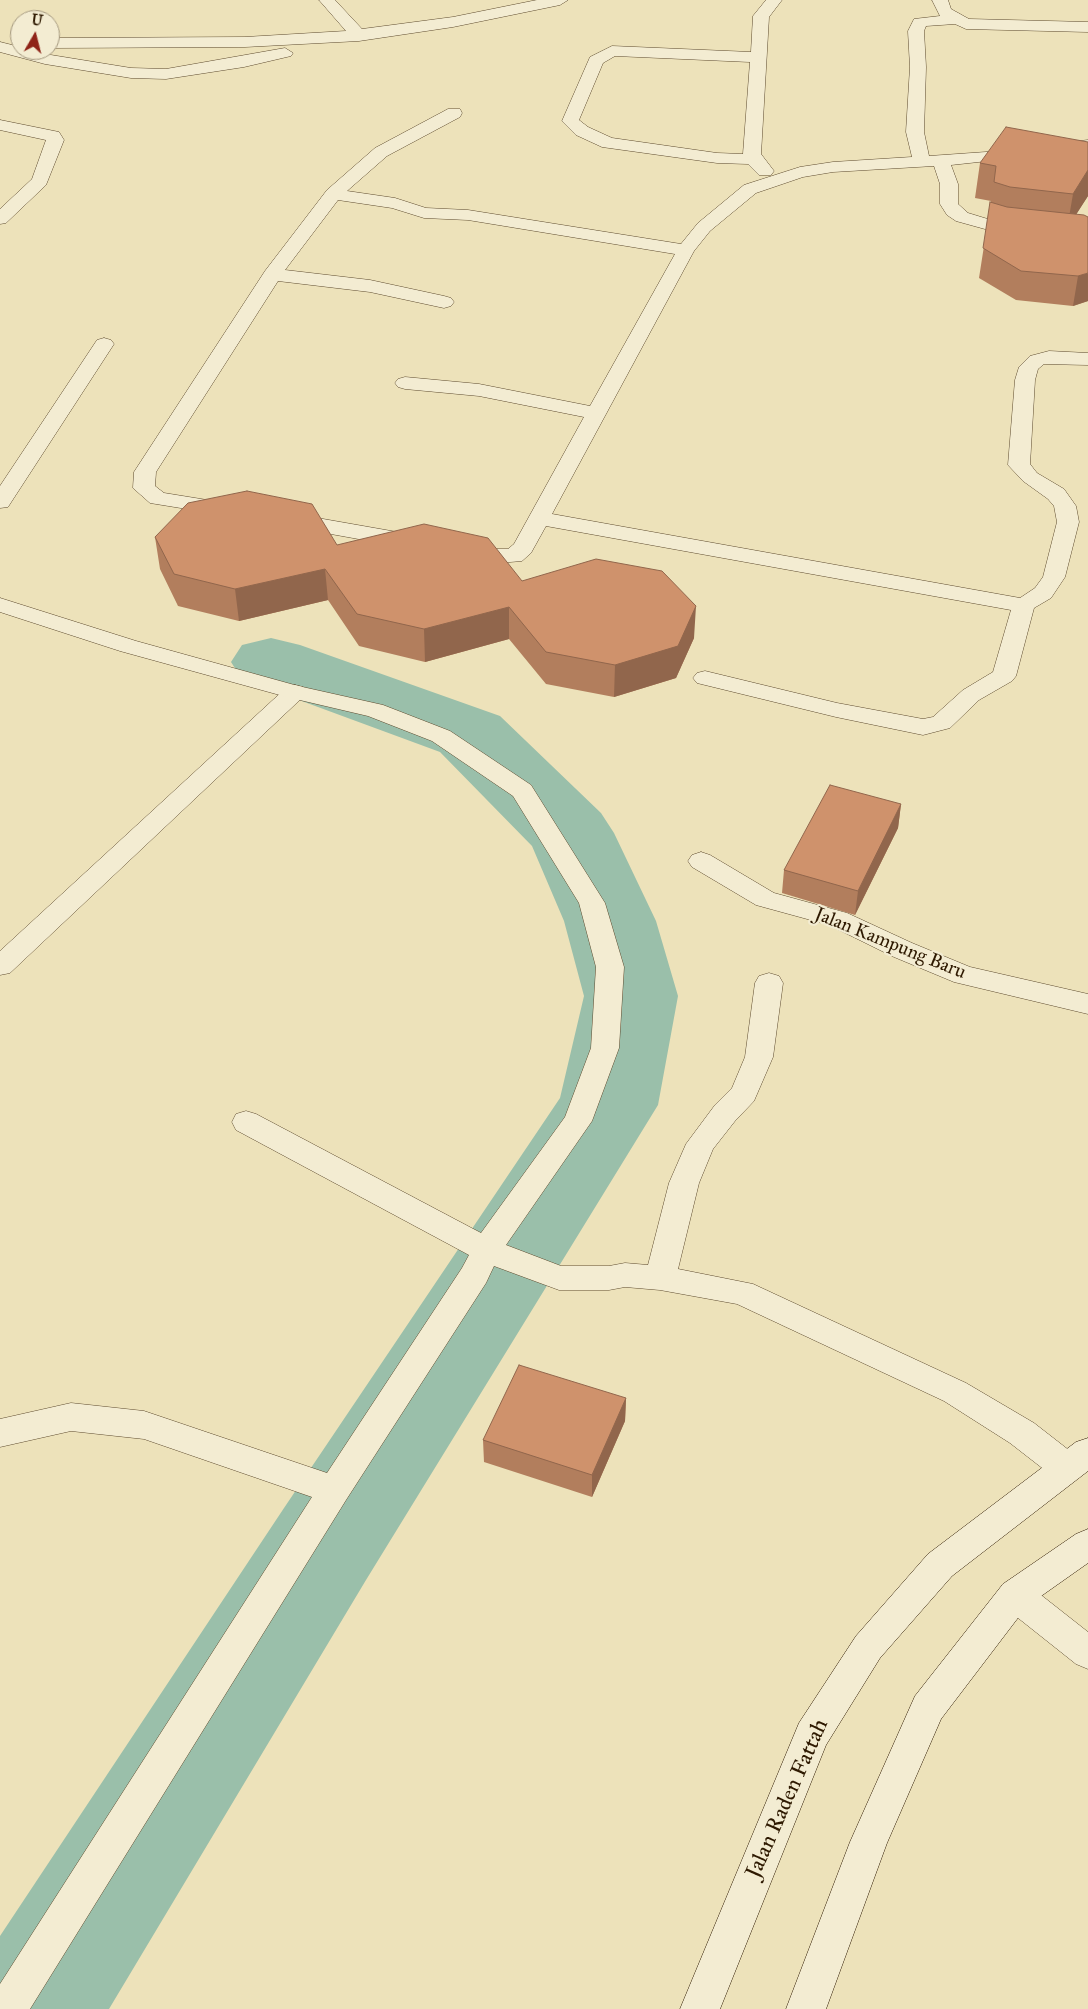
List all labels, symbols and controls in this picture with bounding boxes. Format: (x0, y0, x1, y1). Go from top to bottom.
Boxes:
north arrow (10, 10, 60, 60)
text: U (30, 11, 44, 30)
street label: Jalan Kampung Baru (811, 903, 969, 985)
street label: Jalan Raden Fattah (741, 1715, 835, 1883)

